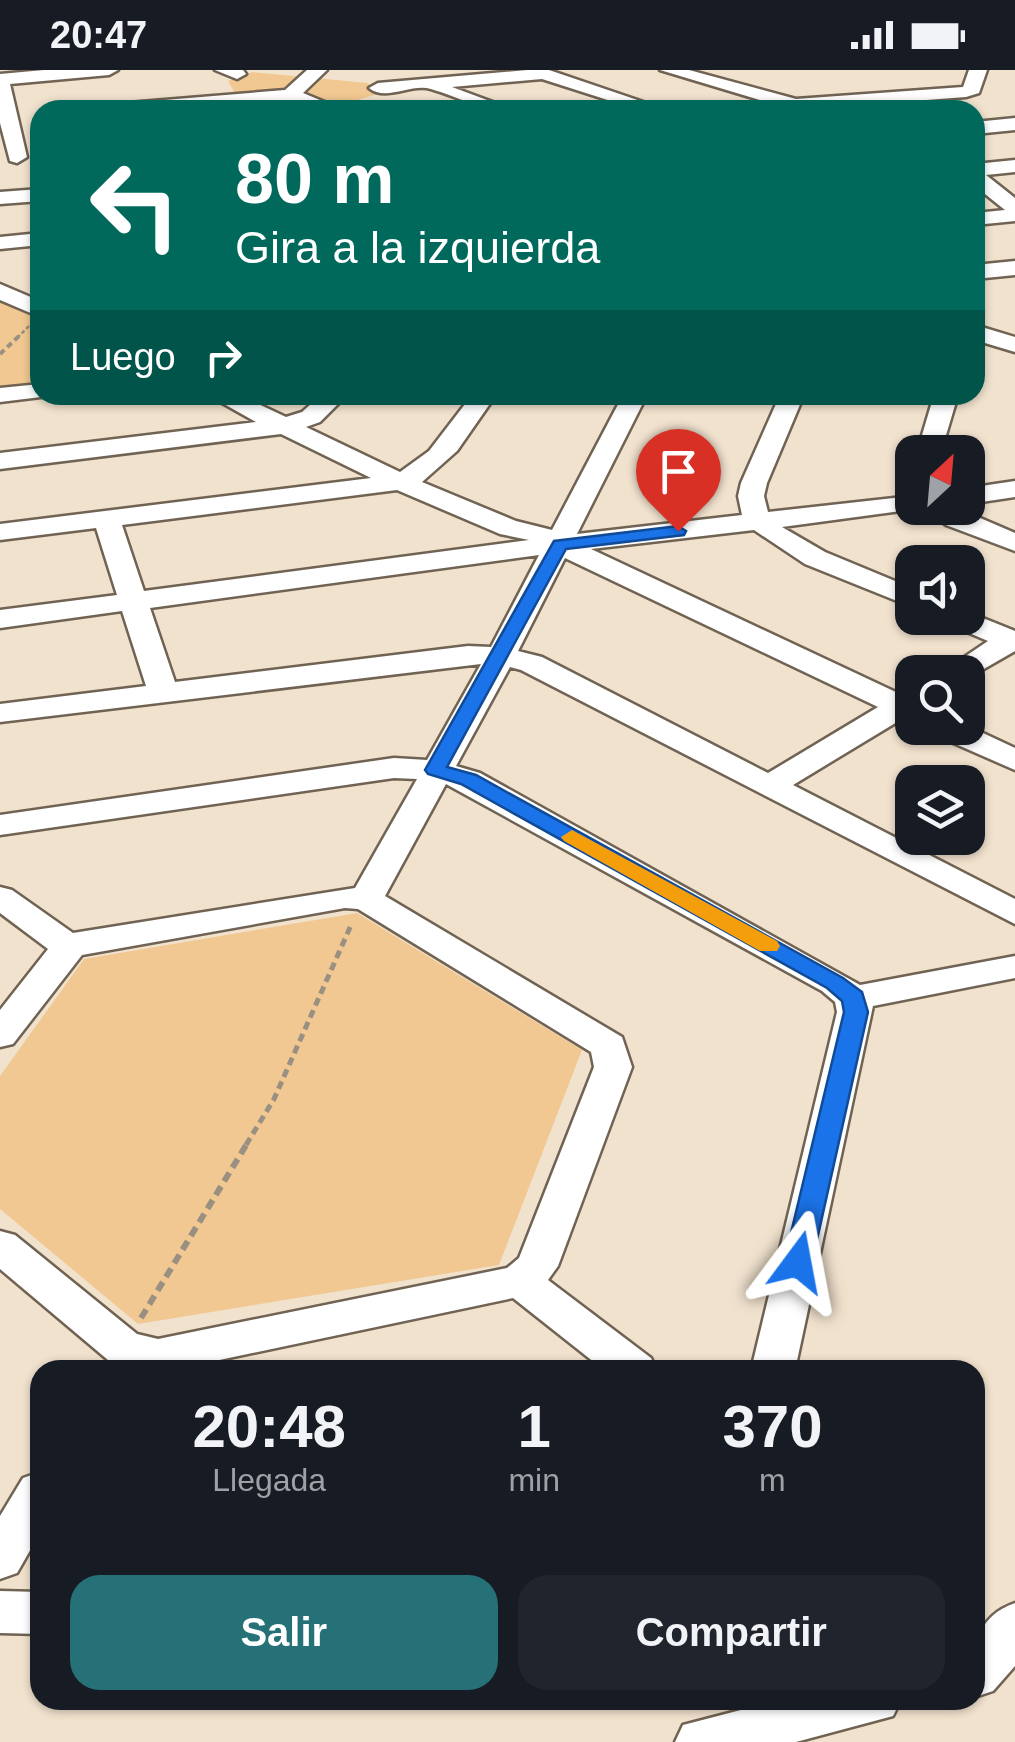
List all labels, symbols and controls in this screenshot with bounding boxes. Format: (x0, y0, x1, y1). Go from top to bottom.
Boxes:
text: 20:47 (50, 14, 147, 56)
icon: left (70, 140, 200, 270)
text: 80 m (235, 140, 395, 218)
text: Gira a la izquierda (235, 222, 600, 273)
icon: right (196, 330, 251, 385)
text: Luego (70, 336, 176, 378)
pin (636, 429, 721, 532)
north arrow (895, 435, 985, 525)
map controls (895, 435, 985, 855)
icon: arrive (651, 444, 706, 499)
button: sound (895, 545, 985, 635)
button: search (895, 655, 985, 745)
button: layers (895, 765, 985, 855)
position arrow (746, 1210, 850, 1314)
text: 20:48 (192, 1393, 346, 1460)
text: 1 (517, 1393, 551, 1460)
text: 370 (722, 1393, 823, 1460)
text: Llegada (212, 1462, 326, 1498)
text: min (508, 1462, 560, 1498)
text: m (759, 1462, 786, 1498)
button: Salir (70, 1575, 498, 1690)
button: Compartir (518, 1575, 945, 1690)

